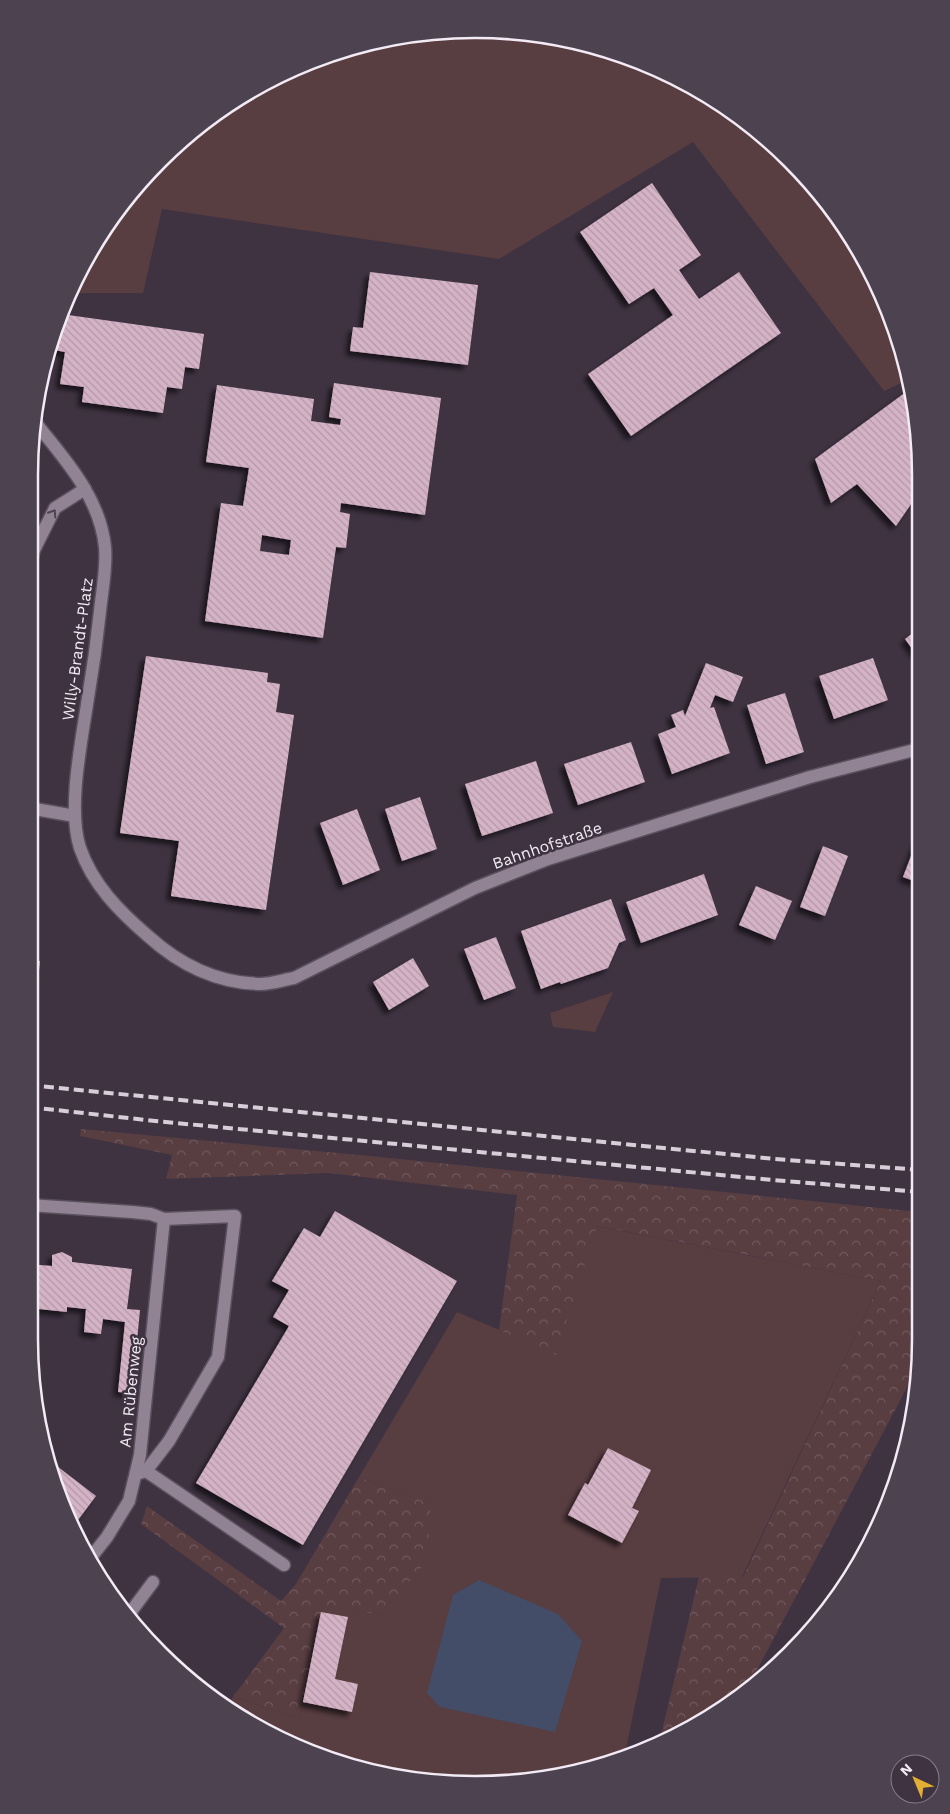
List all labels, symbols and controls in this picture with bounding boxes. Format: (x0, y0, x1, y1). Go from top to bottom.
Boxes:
one-way arrow (47, 510, 56, 519)
street label: Willy-Brandt-Platz (58, 576, 97, 722)
street label: Bahnhofstraße (490, 818, 604, 873)
street label: Am Rübenweg (115, 1335, 146, 1448)
north arrow (890, 1754, 940, 1804)
text: N (897, 1760, 915, 1779)

